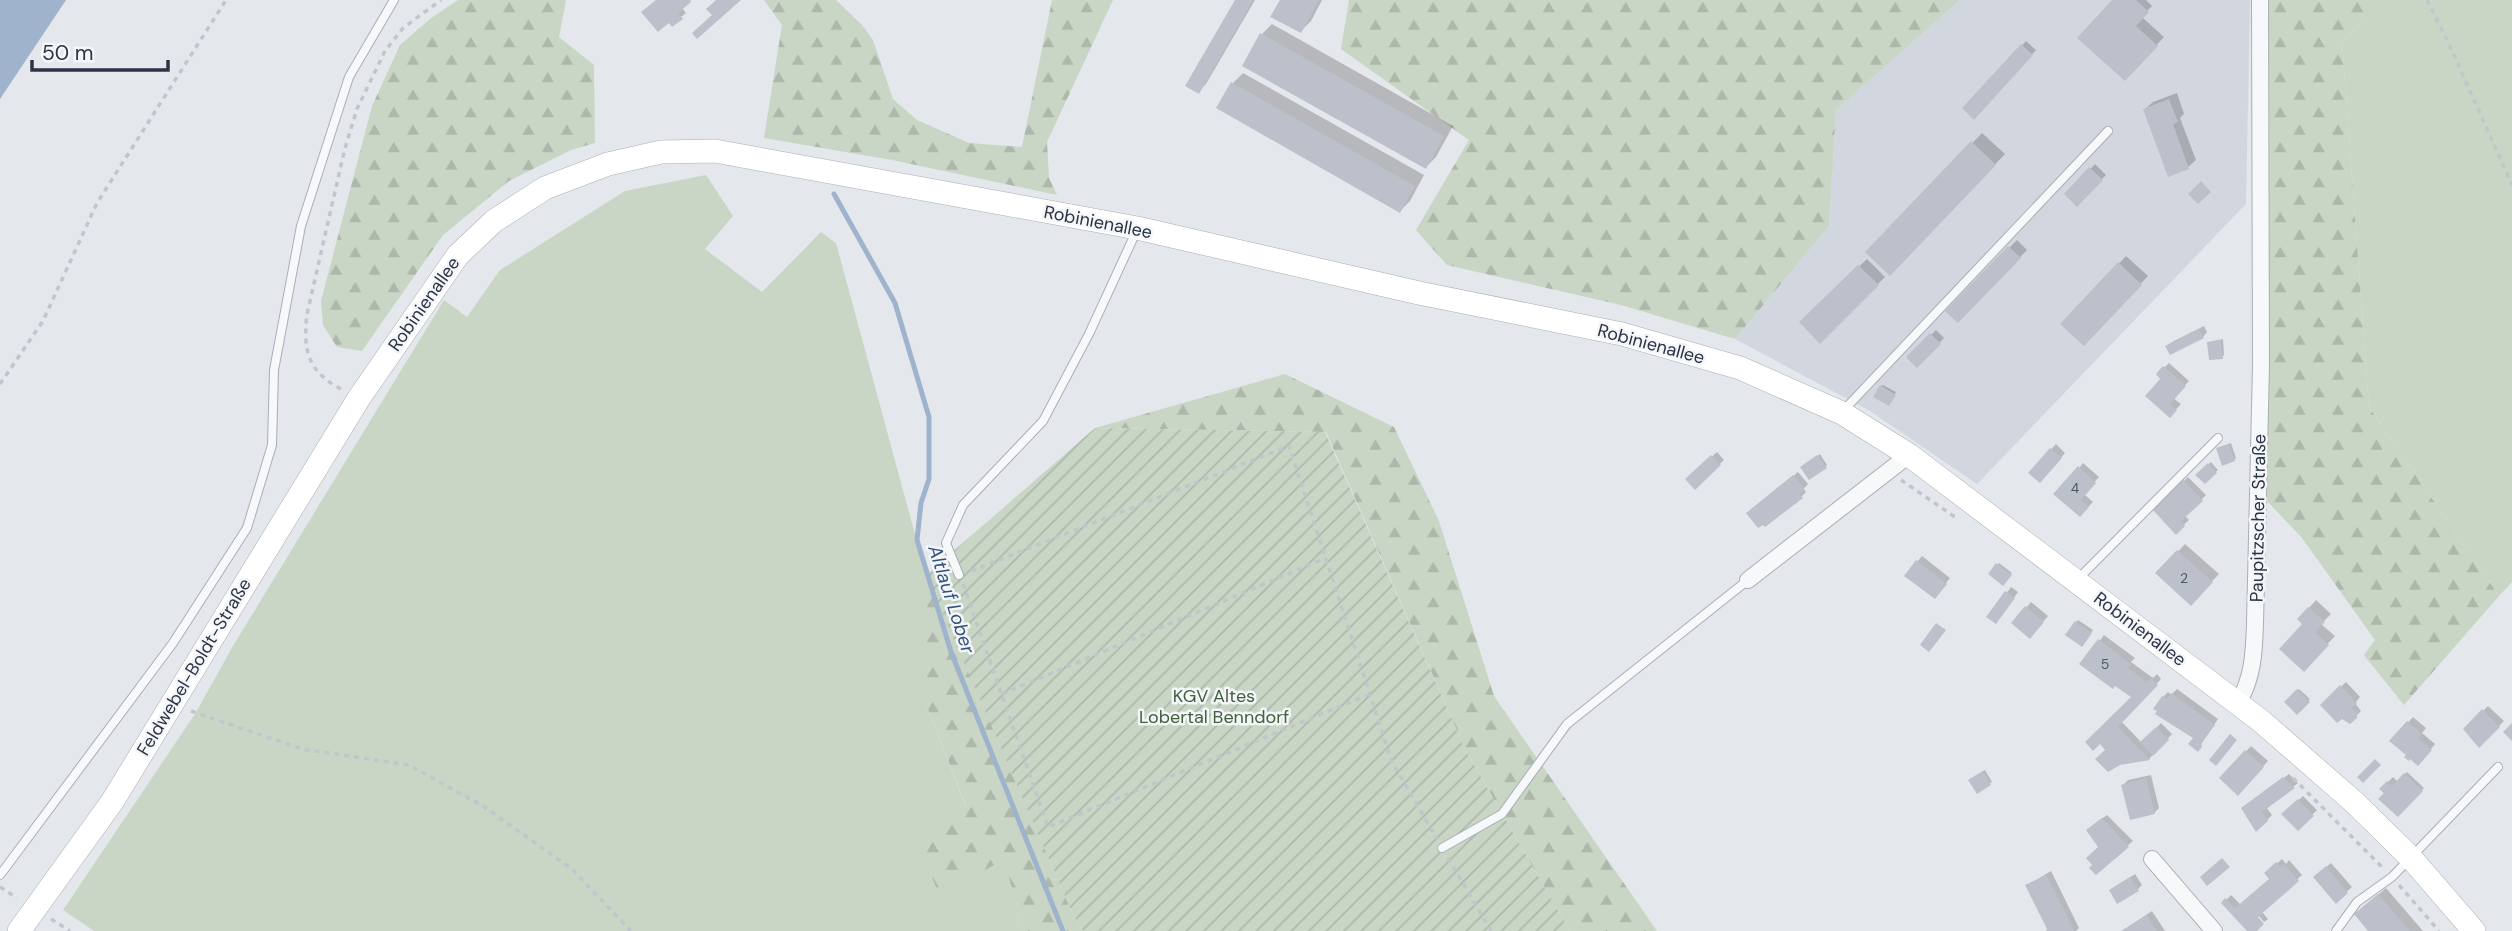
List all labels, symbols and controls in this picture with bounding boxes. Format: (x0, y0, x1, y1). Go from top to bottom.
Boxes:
scale bar (32, 28, 168, 72)
text: 50 m (42, 39, 93, 67)
street label: Robinienallee (1042, 200, 1154, 244)
street label: Robinienallee (383, 252, 465, 356)
street label: Robinienallee (1595, 318, 1707, 370)
street label: Paupitzscher Straße (2245, 434, 2271, 602)
house number: 4 (2071, 479, 2080, 497)
water label: Altlauf Lober (922, 541, 981, 657)
house number: 2 (2180, 569, 2188, 587)
street label: Feldwebel-Boldt-Straße (131, 574, 257, 760)
street label: Robinienallee (2089, 586, 2191, 672)
house number: 5 (2101, 655, 2109, 673)
park label: KGV Altes Lobertal Benndorf (1139, 684, 1289, 729)

